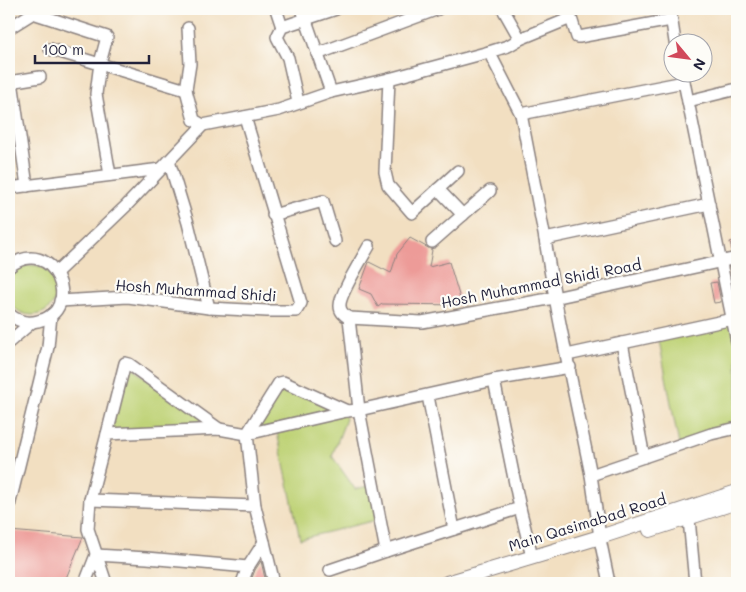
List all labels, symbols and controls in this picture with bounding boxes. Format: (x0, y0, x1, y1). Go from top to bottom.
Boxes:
scale bar (35, 32, 149, 64)
north arrow (664, 32, 714, 82)
text: 100 m (42, 39, 84, 59)
text: N (689, 55, 711, 74)
street label: Hosh Muhammad Shidi Road (439, 254, 643, 312)
street label: Hosh Muhammad Shidi (115, 274, 277, 306)
street label: Main Qasimabad Road (506, 488, 668, 556)

